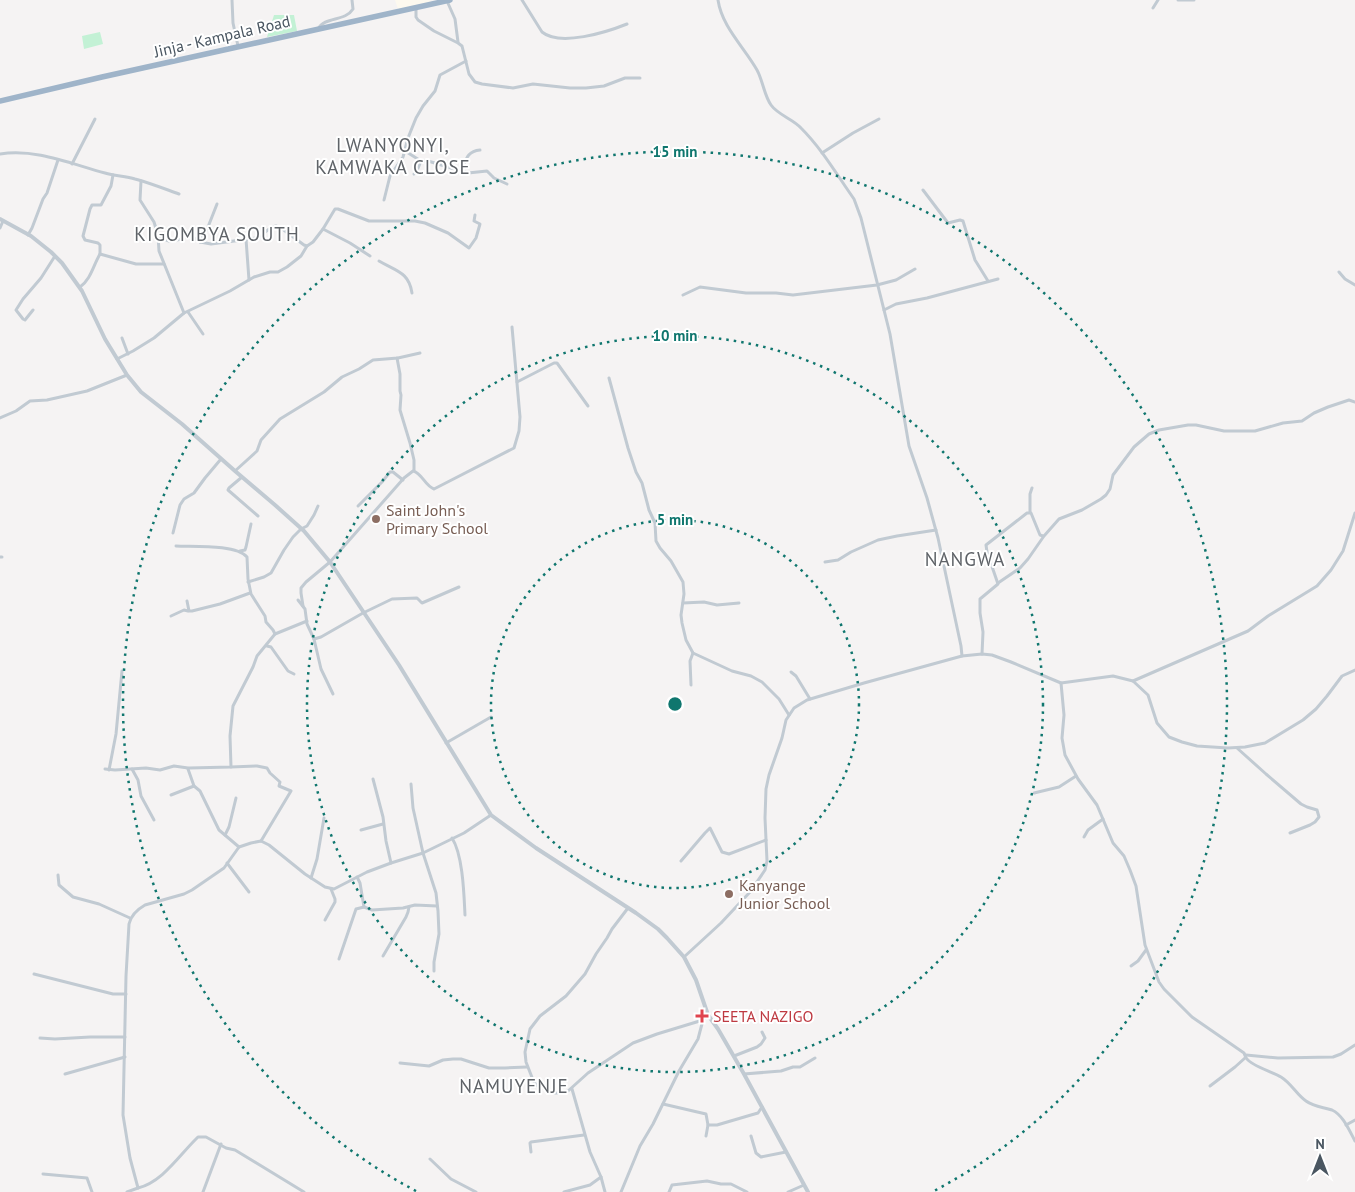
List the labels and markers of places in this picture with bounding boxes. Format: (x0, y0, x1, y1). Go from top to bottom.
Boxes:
place label: Saint John's Primary School (386, 500, 488, 538)
marker: Saint John's Primary School (370, 513, 382, 525)
centre of rings (666, 695, 684, 713)
place label: Kanyange Junior School (738, 875, 830, 913)
marker: Kanyange Junior School (723, 888, 735, 900)
place label: SEETA NAZIGO (713, 1006, 814, 1026)
marker: SEETA NAZIGO (695, 1009, 709, 1023)

